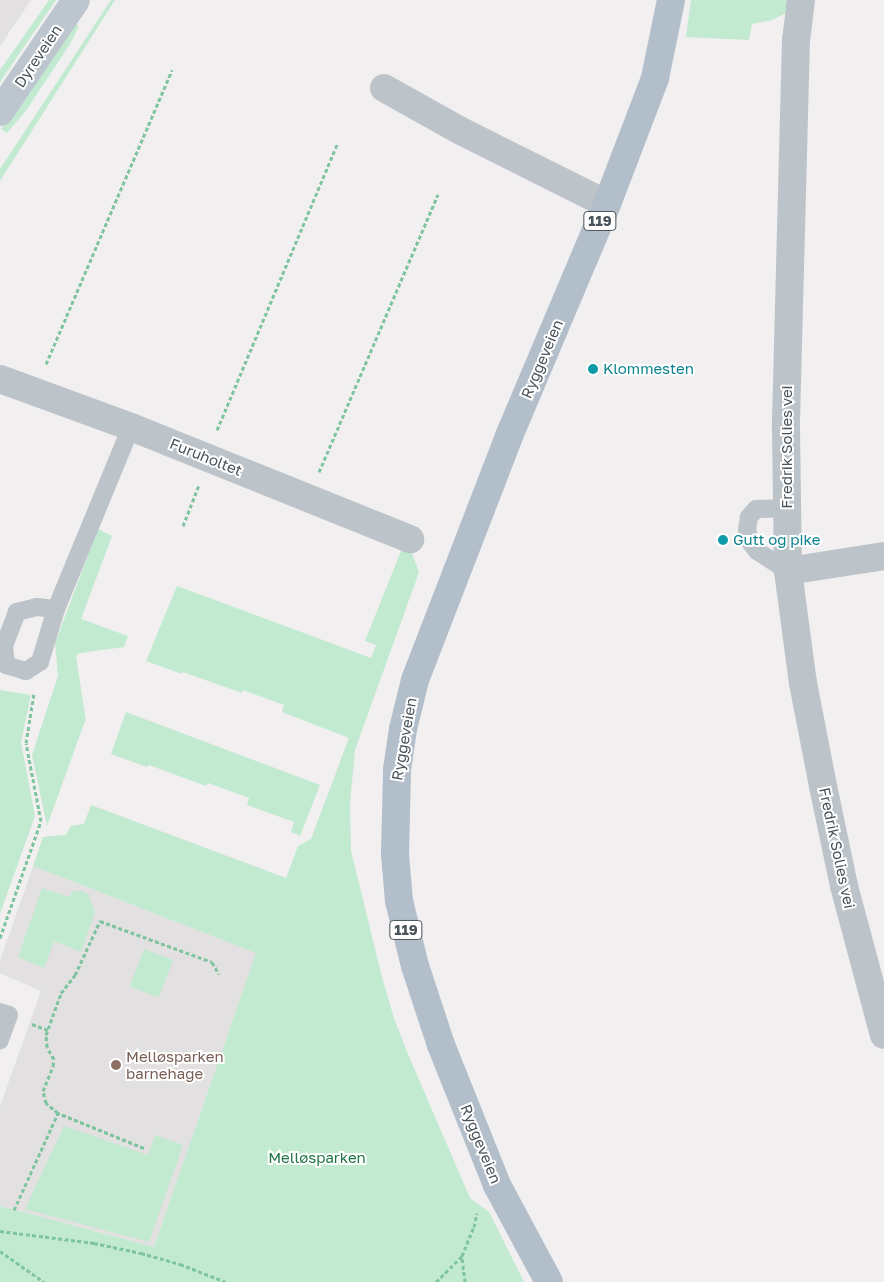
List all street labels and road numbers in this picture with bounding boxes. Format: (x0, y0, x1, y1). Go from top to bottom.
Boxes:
street label: Dyreveien (10, 21, 66, 91)
road number: 119 (582, 210, 618, 232)
street label: Ryggeveien (517, 317, 567, 401)
street label: Fredrik Solies vei (778, 385, 796, 509)
street label: Furuholtet (167, 434, 245, 480)
street label: Ryggeveien (388, 696, 420, 782)
street label: Fredrik Solies vei (815, 786, 859, 910)
road number: 119 (388, 918, 424, 942)
street label: Ryggeveien (457, 1102, 505, 1186)

